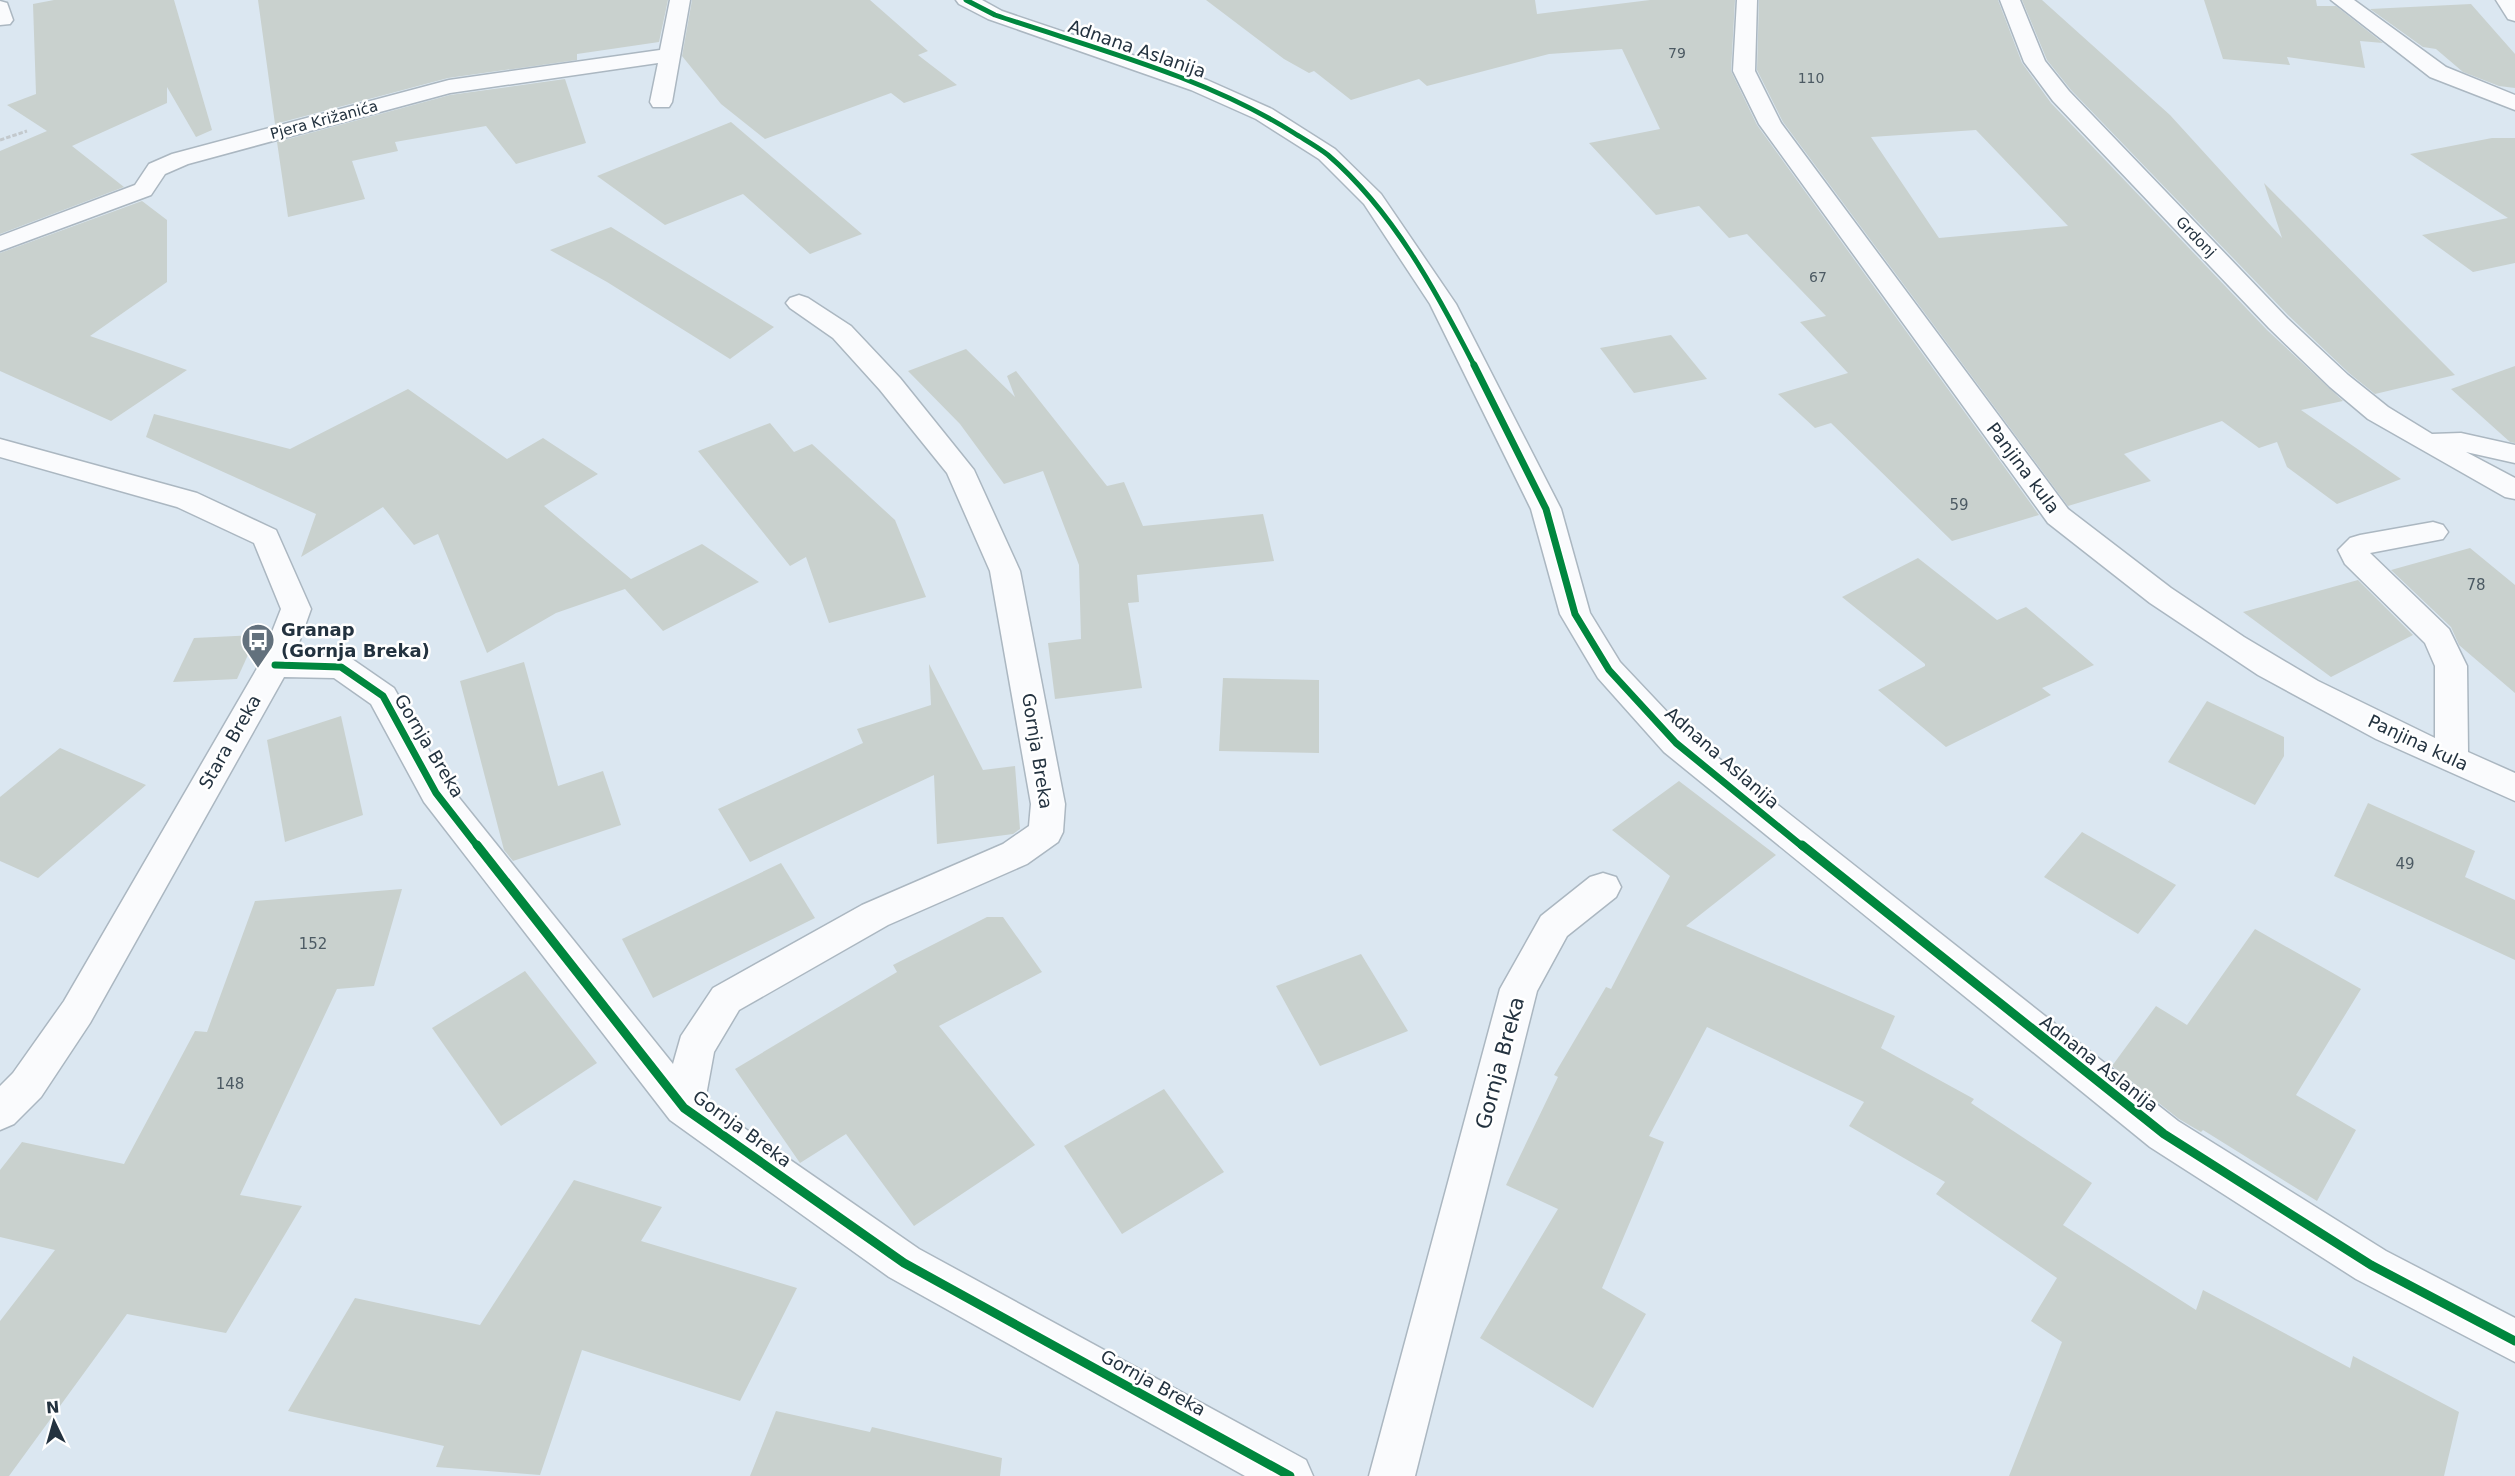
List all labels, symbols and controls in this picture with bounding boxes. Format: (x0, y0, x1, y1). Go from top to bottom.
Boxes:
street label: Adnana Aslanija (1066, 15, 1209, 82)
house number: 79 (1668, 45, 1686, 61)
house number: 110 (1798, 70, 1824, 86)
street label: Pjera Križanića (268, 97, 380, 143)
street label: Grdonj (2172, 213, 2220, 261)
house number: 67 (1809, 269, 1827, 285)
street label: Panjina kula (1983, 418, 2064, 517)
house number: 59 (1949, 496, 1969, 514)
house number: 78 (2466, 576, 2486, 594)
place label: Granap (Gornja Breka) (281, 619, 430, 661)
bus stop icon: Granap (Gornja Breka) (240, 622, 276, 669)
street label: Gornja Breka (390, 690, 469, 801)
street label: Stara Breka (194, 691, 265, 793)
street label: Gornja Breka (1018, 692, 1057, 810)
street label: Adnana Aslanija (1661, 702, 1784, 813)
street label: Panjina kula (2365, 710, 2472, 775)
house number: 49 (2395, 855, 2415, 873)
house number: 152 (299, 935, 327, 953)
street label: Gornja Breka (1471, 994, 1529, 1132)
street label: Adnana Aslanija (2036, 1011, 2163, 1116)
house number: 148 (216, 1075, 244, 1093)
street label: Gornja Breka (689, 1086, 796, 1171)
street label: Gornja Breka (1097, 1345, 1209, 1420)
north arrow (24, 1392, 84, 1452)
text: N (45, 1398, 60, 1418)

